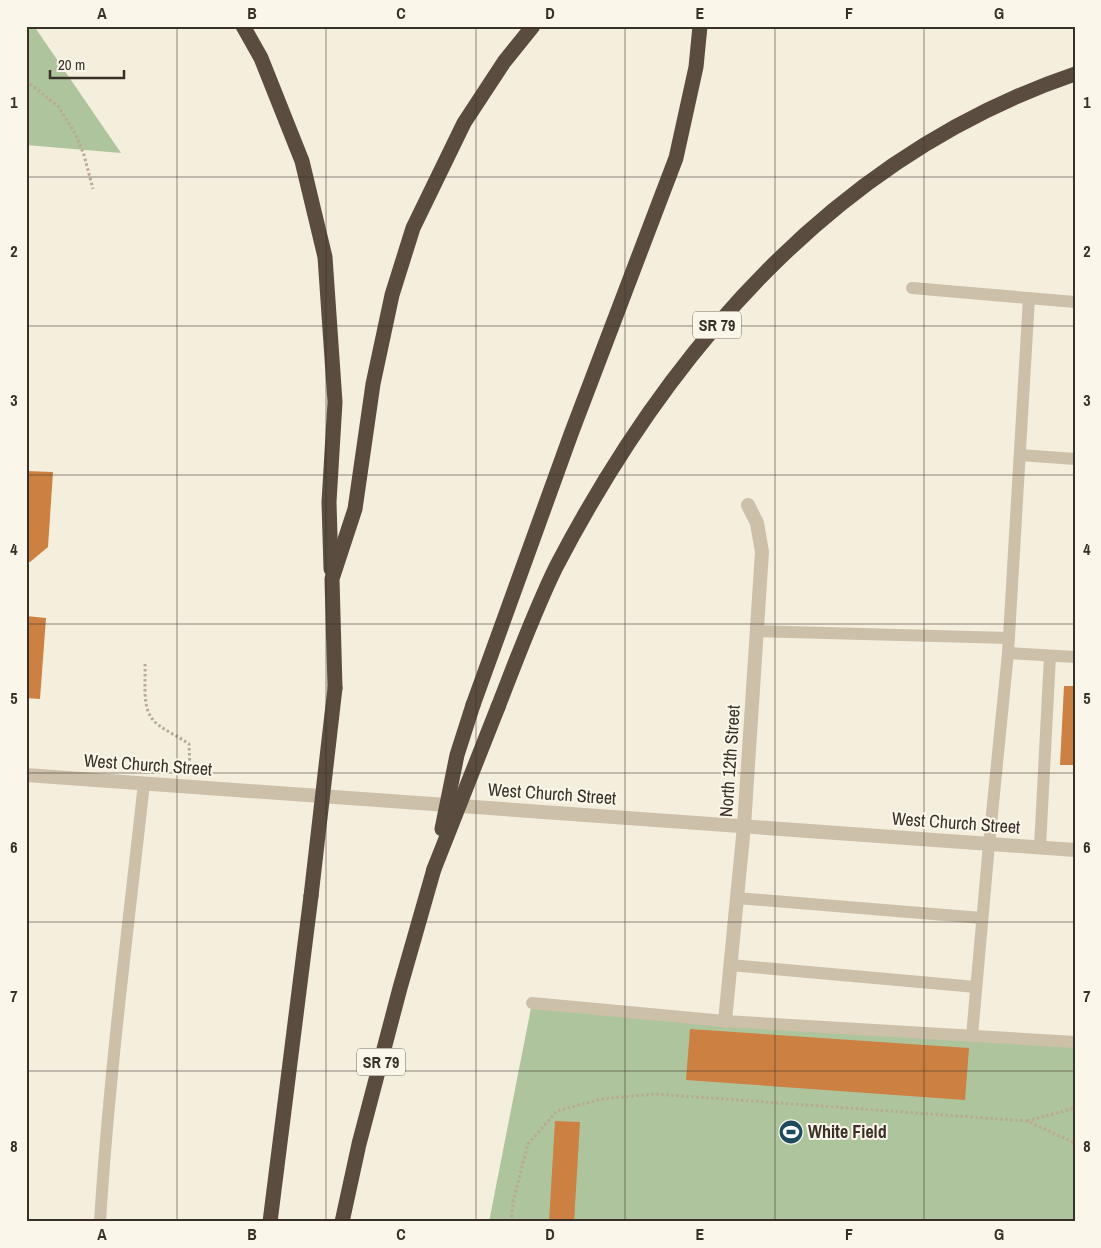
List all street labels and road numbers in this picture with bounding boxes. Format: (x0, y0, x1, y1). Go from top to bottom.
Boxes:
road number: SR 79 (693, 312, 741, 338)
street label: North 12th Street (713, 704, 746, 818)
street label: West Church Street (83, 748, 213, 781)
street label: West Church Street (487, 777, 617, 810)
street label: West Church Street (891, 806, 1021, 839)
road number: SR 79 (357, 1048, 405, 1076)

